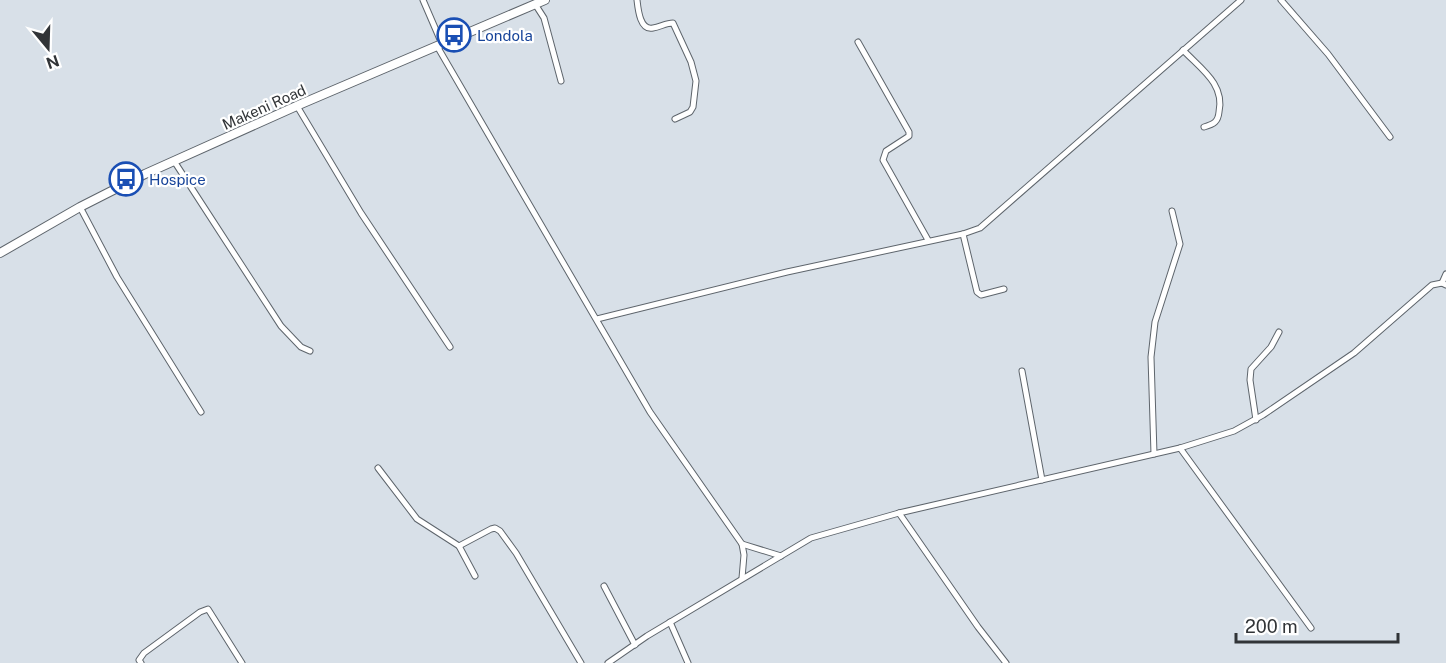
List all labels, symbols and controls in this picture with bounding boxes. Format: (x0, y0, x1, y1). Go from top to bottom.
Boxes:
bus stop icon: Londola (436, 17, 472, 53)
north arrow (18, 18, 78, 78)
place label: Londola (477, 27, 533, 44)
text: N (44, 51, 62, 73)
street label: Makeni Road (220, 81, 308, 133)
bus stop icon: Hospice (108, 161, 144, 197)
place label: Hospice (149, 171, 206, 188)
scale bar (1236, 606, 1398, 644)
text: 200 m (1245, 616, 1298, 637)

